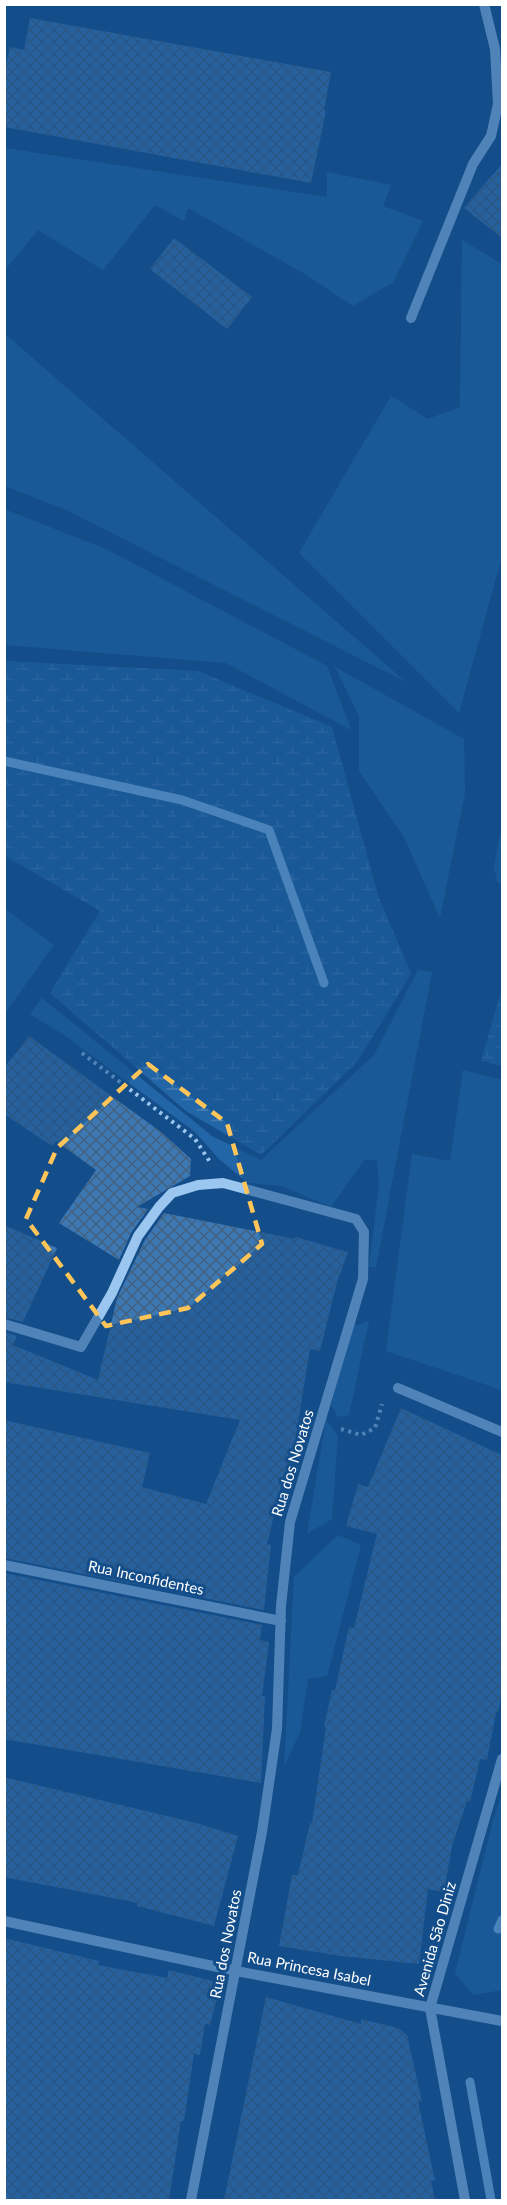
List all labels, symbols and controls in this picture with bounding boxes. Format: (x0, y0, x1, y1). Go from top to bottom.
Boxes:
street label: Rua dos Novatos (267, 1407, 317, 1518)
street label: Rua Inconfidentes (87, 1556, 206, 1598)
street label: Avenida São Diniz (409, 1879, 459, 1998)
street label: Rua dos Novatos (206, 1888, 244, 2000)
street label: Rua Princesa Isabel (246, 1947, 373, 1989)

